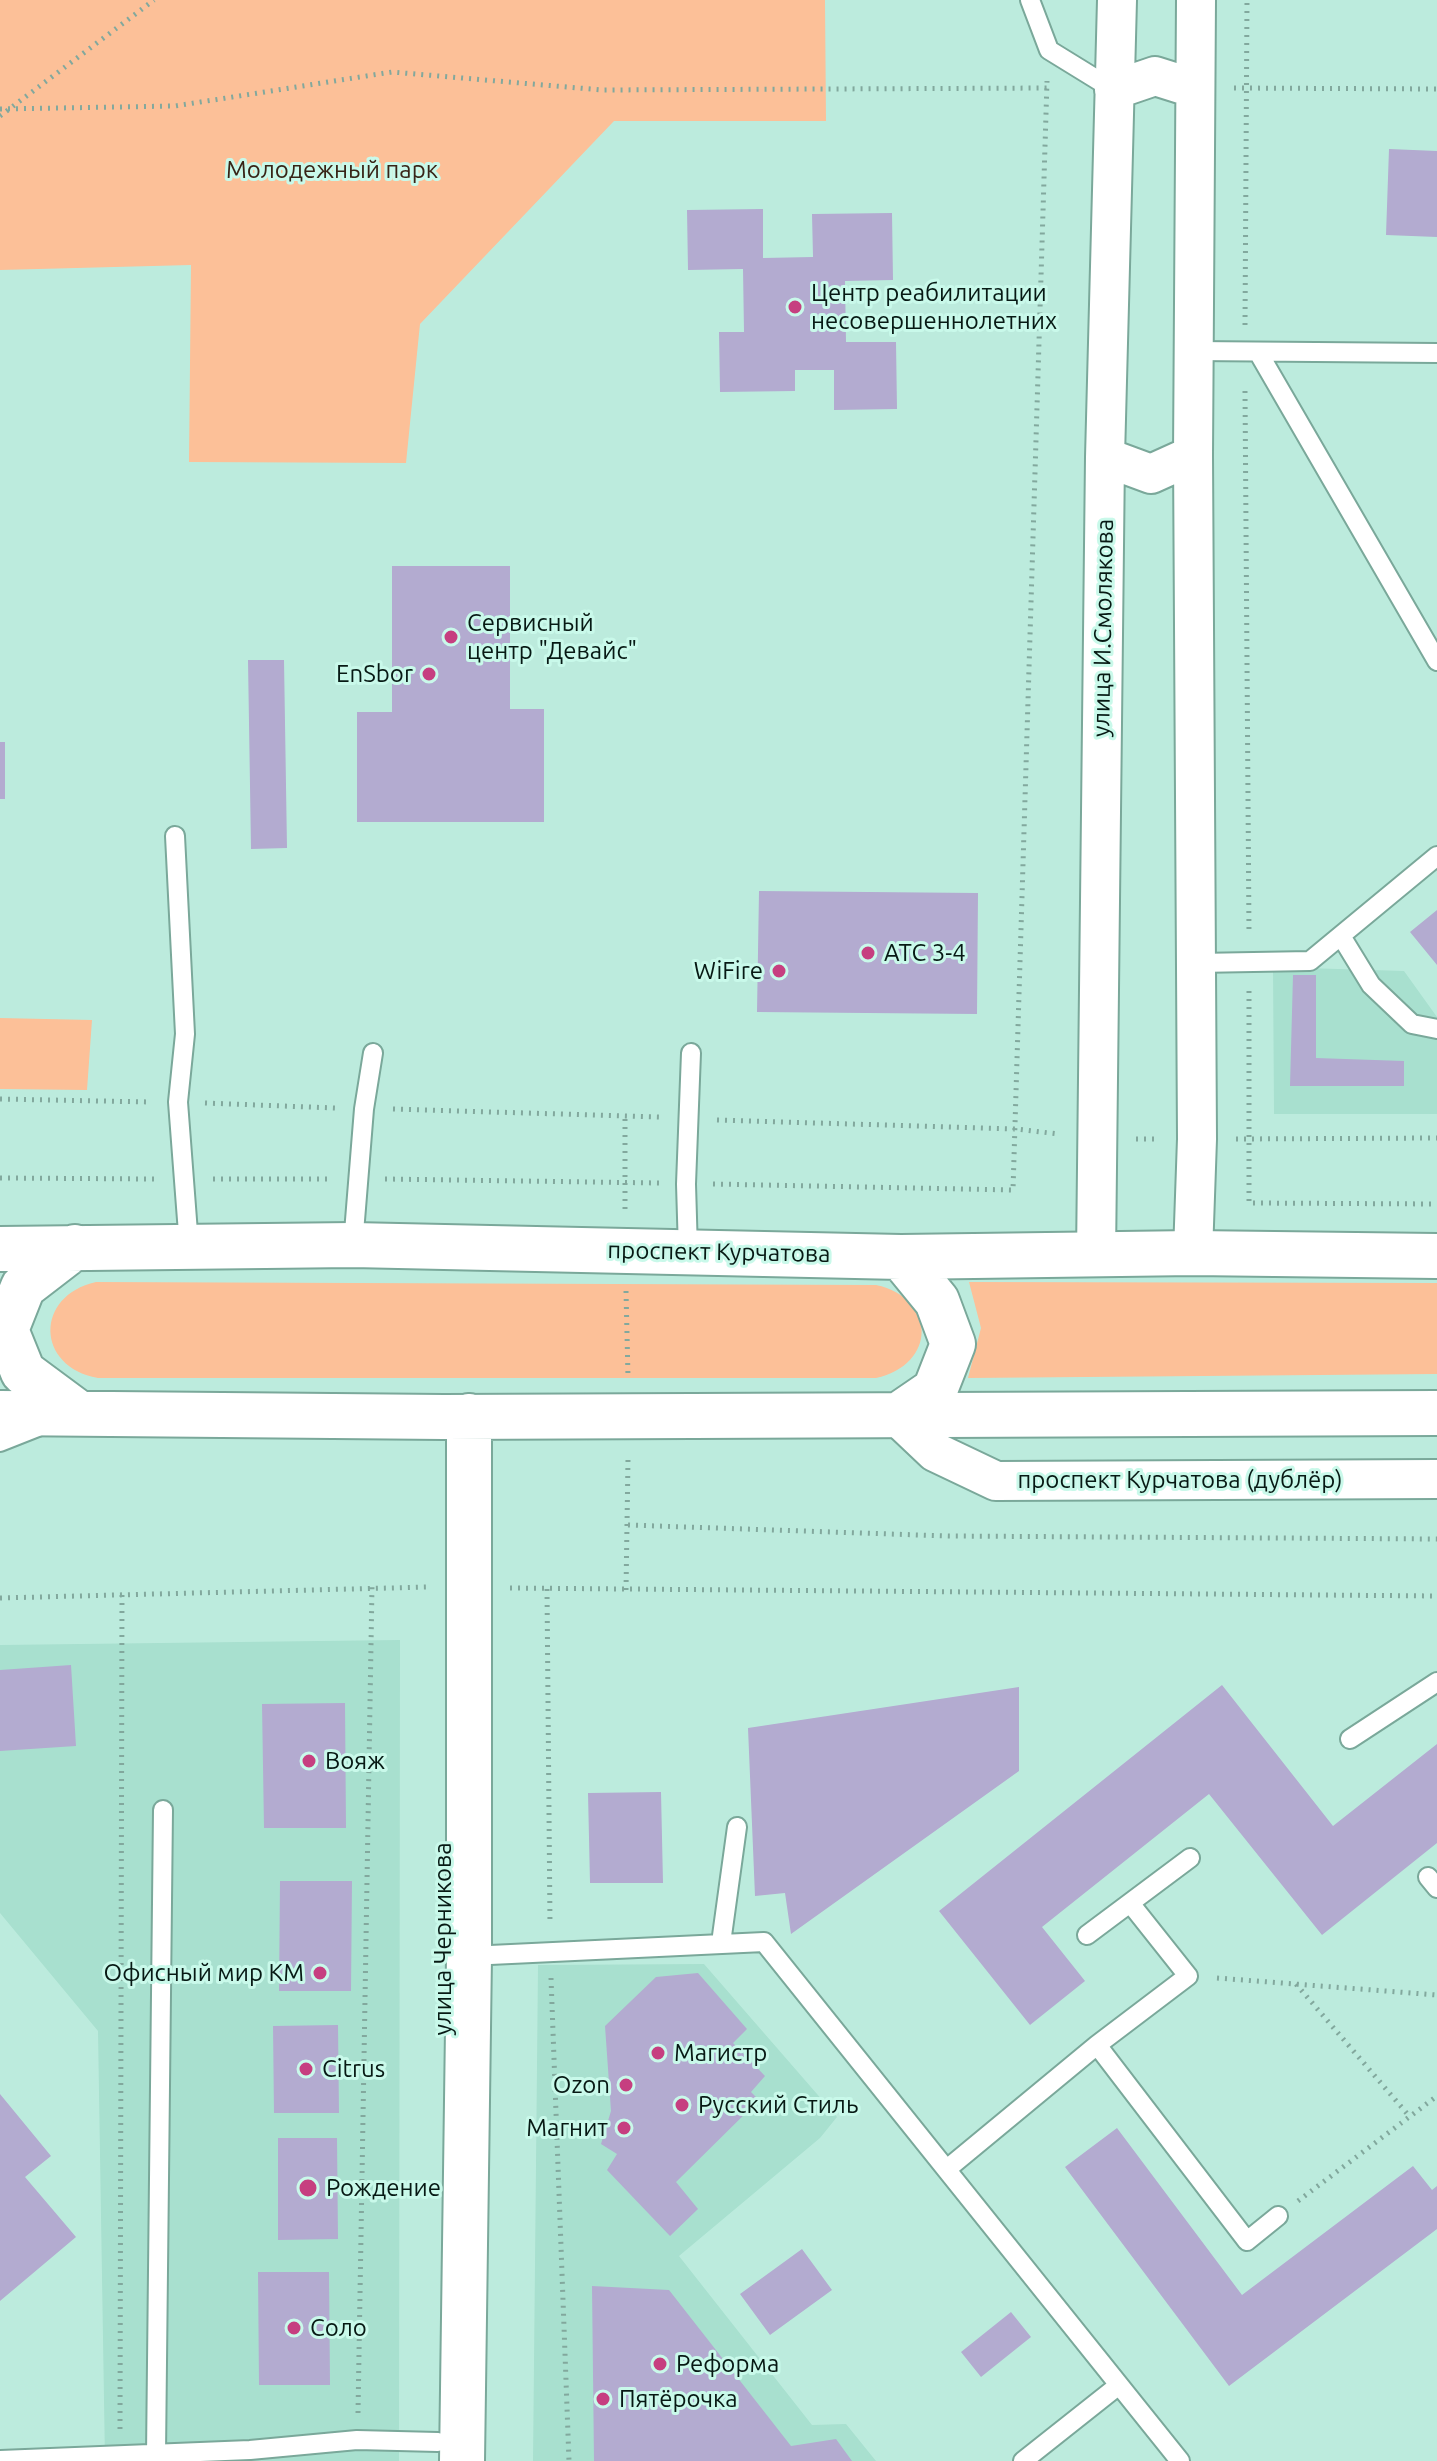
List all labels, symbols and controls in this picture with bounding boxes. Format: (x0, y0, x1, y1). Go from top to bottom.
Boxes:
park label: Молодежный парк (226, 156, 438, 184)
place label: Центр реабилитации несовершеннолетних (811, 279, 1057, 335)
marker: Центр реабилитации несовершеннолетних (786, 298, 804, 316)
street label: улица И.Смолякова (1087, 519, 1119, 737)
place label: Сервисный центр "Девайс" (467, 609, 637, 665)
marker: Сервисный центр "Девайс" (442, 628, 460, 646)
place label: EnSbor (336, 660, 413, 688)
marker: EnSbor (420, 665, 438, 683)
place label: АТС 3-4 (884, 939, 966, 967)
marker: АТС 3-4 (859, 944, 877, 962)
place label: WiFire (694, 957, 763, 985)
marker: WiFire (770, 962, 788, 980)
street label: проспект Курчатова (607, 1236, 831, 1268)
street label: проспект Курчатова (дублёр) (1018, 1466, 1342, 1494)
place label: Вояж (325, 1747, 385, 1775)
marker: Вояж (300, 1752, 318, 1770)
street label: улица Черникова (429, 1842, 457, 2036)
place label: Офисный мир КМ (104, 1959, 304, 1987)
marker: Офисный мир КМ (311, 1964, 329, 1982)
place label: Магистр (674, 2039, 767, 2067)
marker: Магистр (649, 2044, 667, 2062)
place label: Citrus (322, 2055, 385, 2083)
marker: Citrus (297, 2060, 315, 2078)
place label: Ozon (553, 2071, 610, 2099)
marker: Ozon (617, 2076, 635, 2094)
place label: Русский Стиль (698, 2091, 858, 2119)
marker: Русский Стиль (673, 2096, 691, 2114)
place label: Магнит (526, 2114, 608, 2142)
marker: Магнит (615, 2119, 633, 2137)
place label: Рождение (326, 2174, 441, 2202)
marker: Рождение (297, 2177, 319, 2199)
place label: Соло (310, 2314, 367, 2342)
marker: Соло (285, 2319, 303, 2337)
place label: Реформа (676, 2350, 779, 2378)
marker: Реформа (651, 2355, 669, 2373)
place label: Пятёрочка (619, 2385, 738, 2413)
marker: Пятёрочка (594, 2390, 612, 2408)

